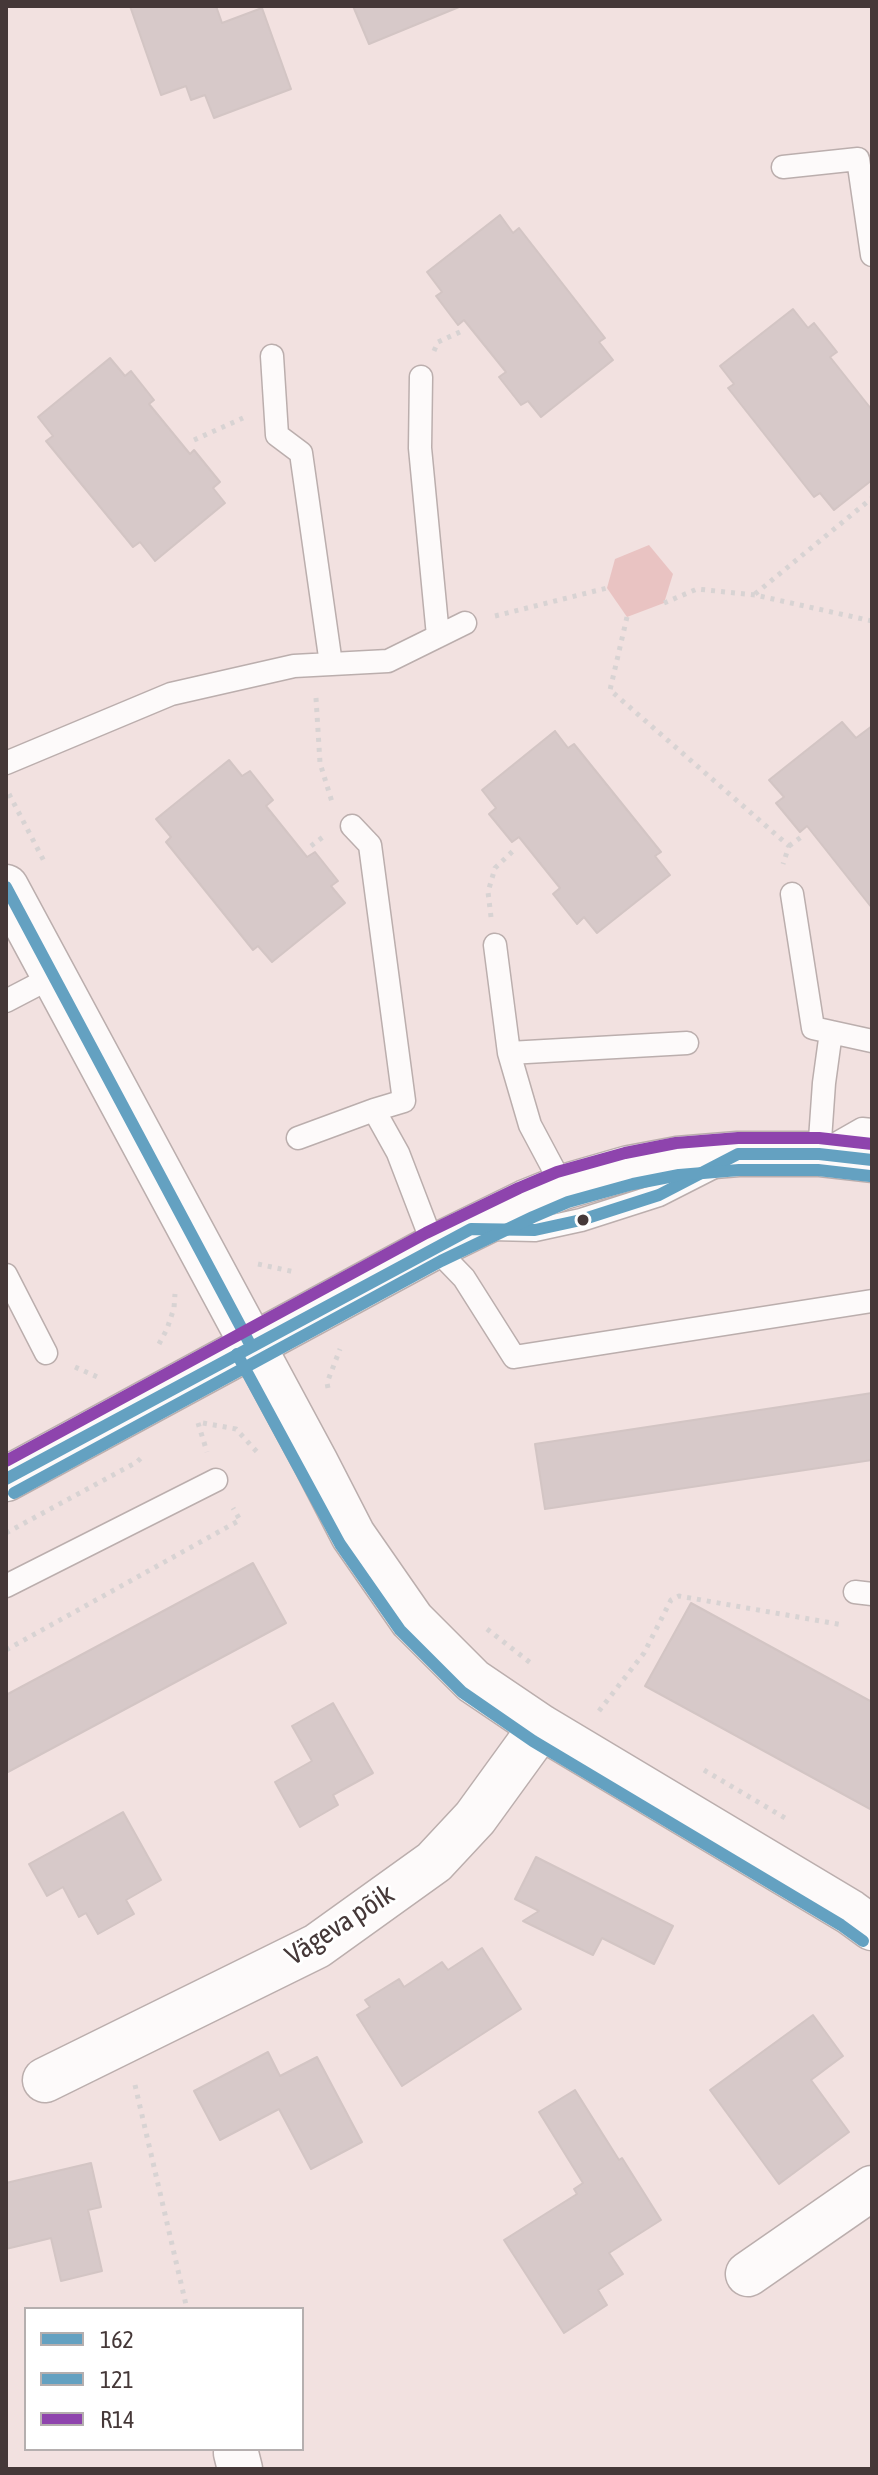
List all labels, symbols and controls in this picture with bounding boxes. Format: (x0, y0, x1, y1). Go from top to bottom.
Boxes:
unlabelled marker (575, 1212, 591, 1228)
street label: Vägeva põik (279, 1877, 401, 1973)
legend (24, 2307, 304, 2451)
text: 162 (100, 2326, 134, 2353)
text: 121 (100, 2366, 134, 2393)
text: R14 (100, 2406, 135, 2433)

